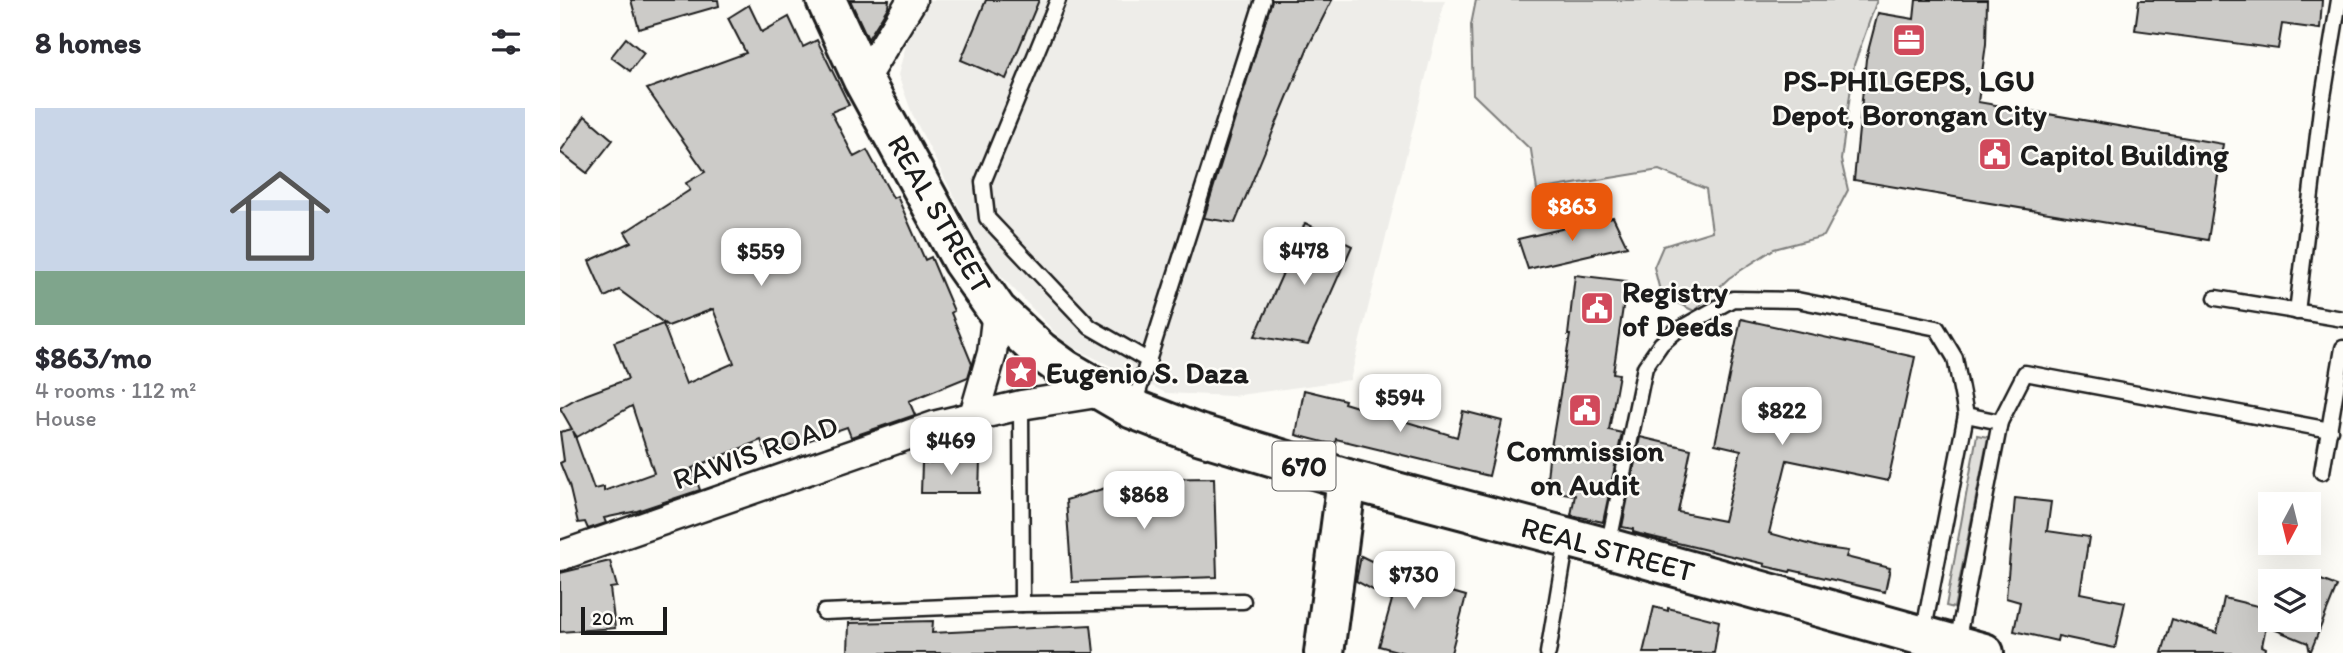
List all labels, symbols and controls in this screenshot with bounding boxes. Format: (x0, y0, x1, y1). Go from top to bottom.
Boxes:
office icon: PS-PHILGEPS, LGU Depot, Borongan City (1890, 21, 1928, 59)
icon: filters (487, 23, 525, 61)
text: 8 homes (35, 24, 142, 61)
place label: PS-PHILGEPS, LGU Depot, Borongan City (1771, 62, 2048, 133)
street label: REAL STREET (879, 128, 1001, 301)
public building icon: Capitol Building (1976, 135, 2014, 173)
place label: Capitol Building (2020, 136, 2229, 173)
icon: home (217, 153, 343, 279)
pin: $863 (1531, 184, 1613, 243)
text: $863 (1548, 192, 1596, 220)
pin: $478 (1263, 228, 1345, 287)
pin: $559 (720, 229, 802, 288)
text: $478 (1279, 236, 1329, 264)
text: $559 (737, 237, 785, 265)
place label: Registry of Deeds (1622, 273, 1733, 344)
public building icon: Registry of Deeds (1578, 289, 1616, 327)
text: $863/mo (35, 339, 152, 376)
place icon: Eugenio S. Daza (1002, 353, 1040, 391)
place label: Eugenio S. Daza (1046, 354, 1249, 391)
pin: $594 (1359, 374, 1441, 434)
text: 4 rooms · 112 m² (35, 376, 196, 404)
text: $594 (1375, 383, 1425, 411)
pin: $822 (1741, 388, 1823, 447)
public building icon: Commission on Audit (1566, 391, 1604, 429)
text: $822 (1758, 396, 1806, 424)
text: House (35, 404, 97, 432)
street label: RAWIS ROAD (667, 406, 843, 498)
pin: $469 (910, 418, 992, 477)
text: $469 (926, 426, 976, 454)
place label: Commission on Audit (1506, 432, 1665, 503)
road number: 670 (1272, 442, 1336, 490)
pin: $868 (1103, 472, 1185, 531)
text: $868 (1119, 480, 1169, 508)
north arrow (2258, 492, 2320, 555)
map controls (2258, 492, 2321, 632)
street label: REAL STREET (1517, 508, 1699, 590)
pin: $730 (1373, 552, 1455, 611)
text: $730 (1389, 560, 1439, 588)
button: layers (2258, 569, 2321, 632)
scale bar (581, 604, 667, 636)
text: 20 m (592, 607, 634, 630)

